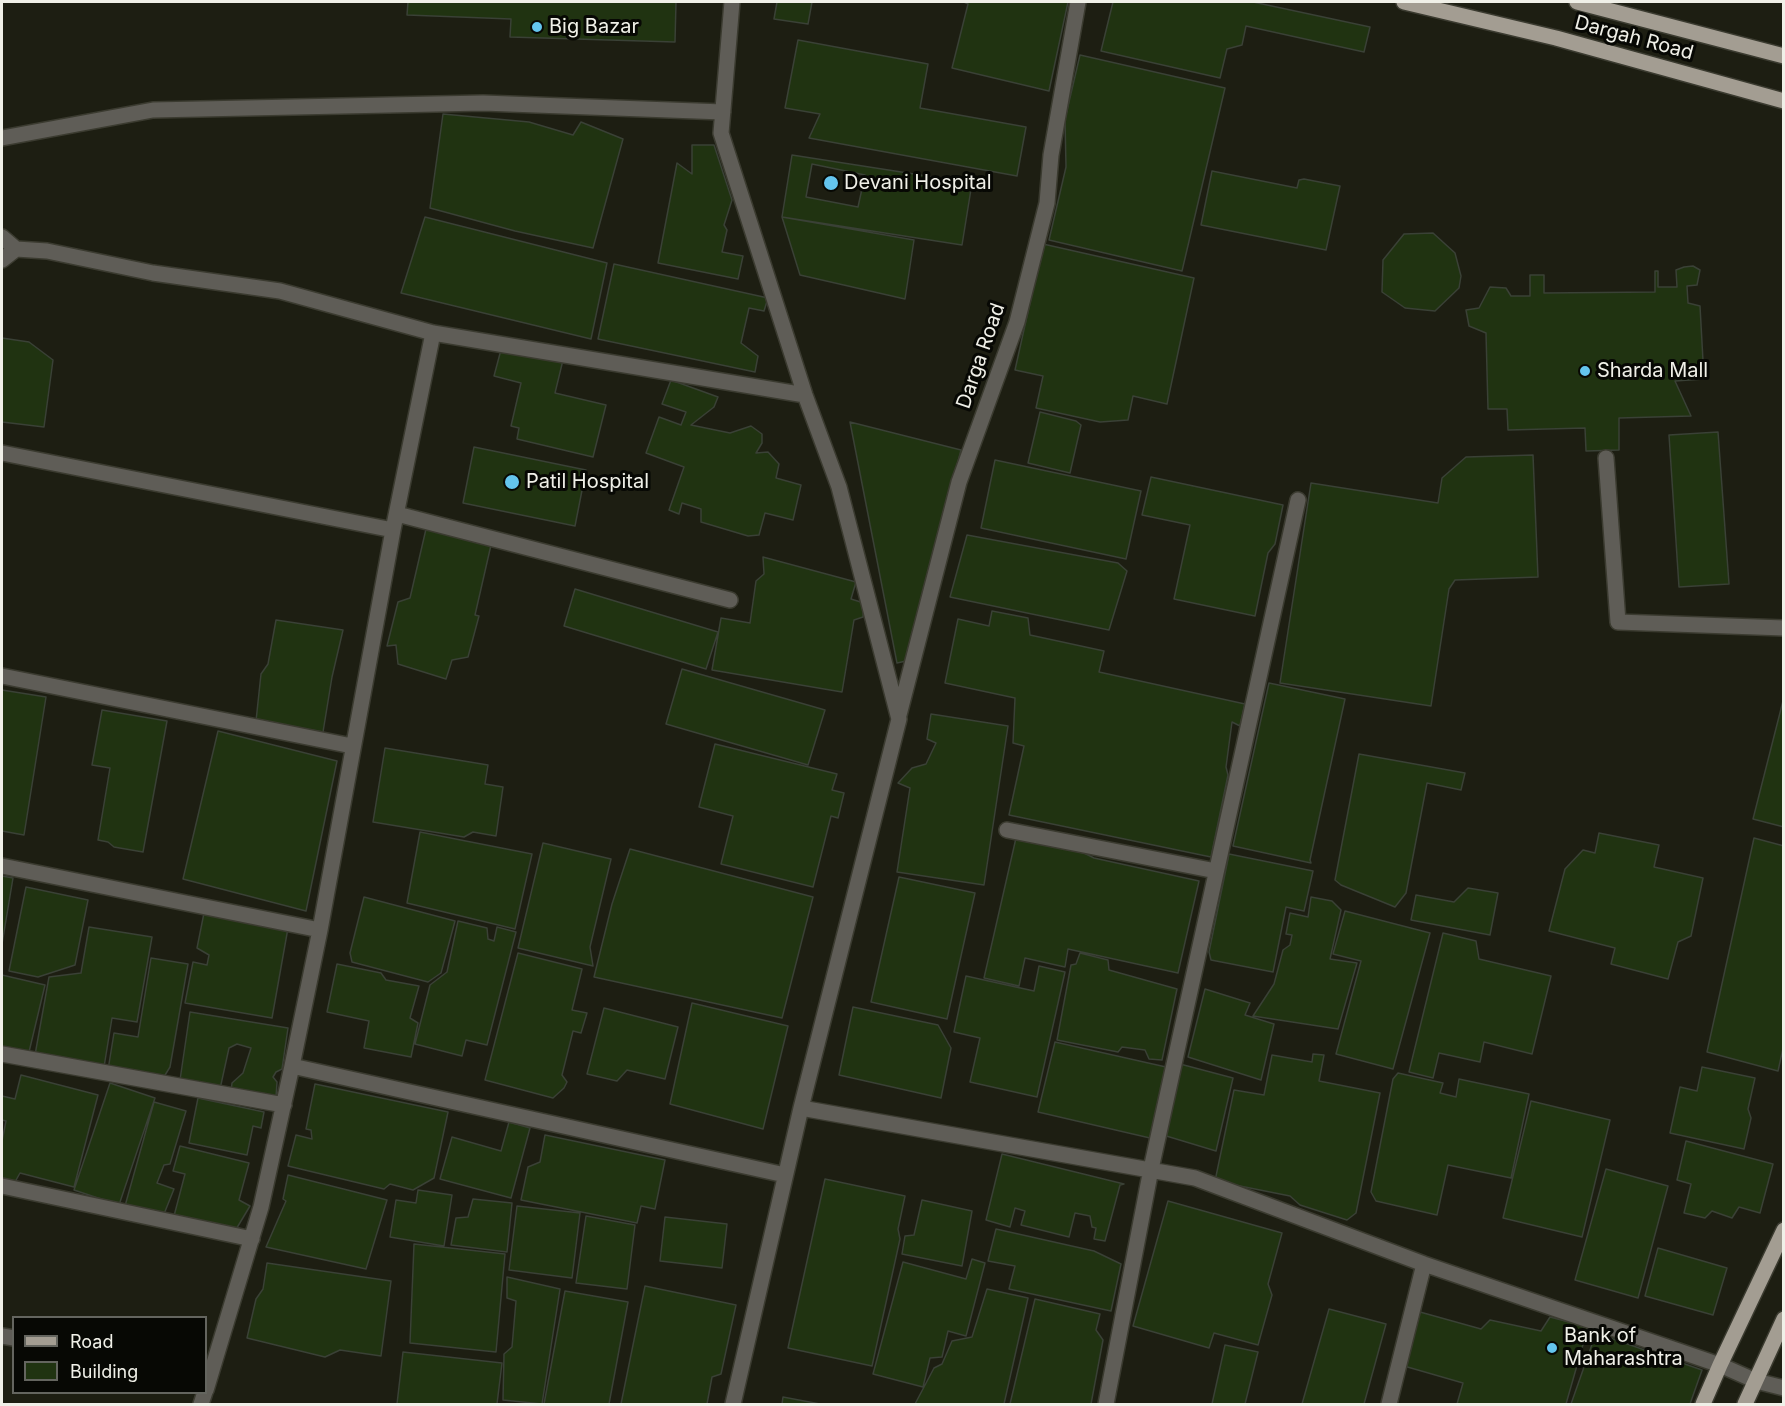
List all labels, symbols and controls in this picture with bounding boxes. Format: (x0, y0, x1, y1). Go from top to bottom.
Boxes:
street label: Dargah Road (1572, 11, 1696, 65)
place label: Big Bazar (549, 15, 639, 39)
marker: Big Bazar (530, 20, 544, 34)
place label: Devani Hospital (844, 171, 992, 195)
marker: Devani Hospital (822, 174, 840, 192)
street label: Darga Road (952, 300, 1010, 412)
place label: Sharda Mall (1597, 359, 1708, 383)
marker: Sharda Mall (1578, 364, 1592, 378)
place label: Patil Hospital (526, 470, 649, 494)
marker: Patil Hospital (503, 473, 521, 491)
legend (12, 1316, 207, 1394)
place label: Bank of Maharashtra (1564, 1324, 1683, 1371)
text: Road (70, 1331, 113, 1352)
marker: Bank of Maharashtra (1545, 1341, 1559, 1355)
text: Building (70, 1361, 138, 1382)

